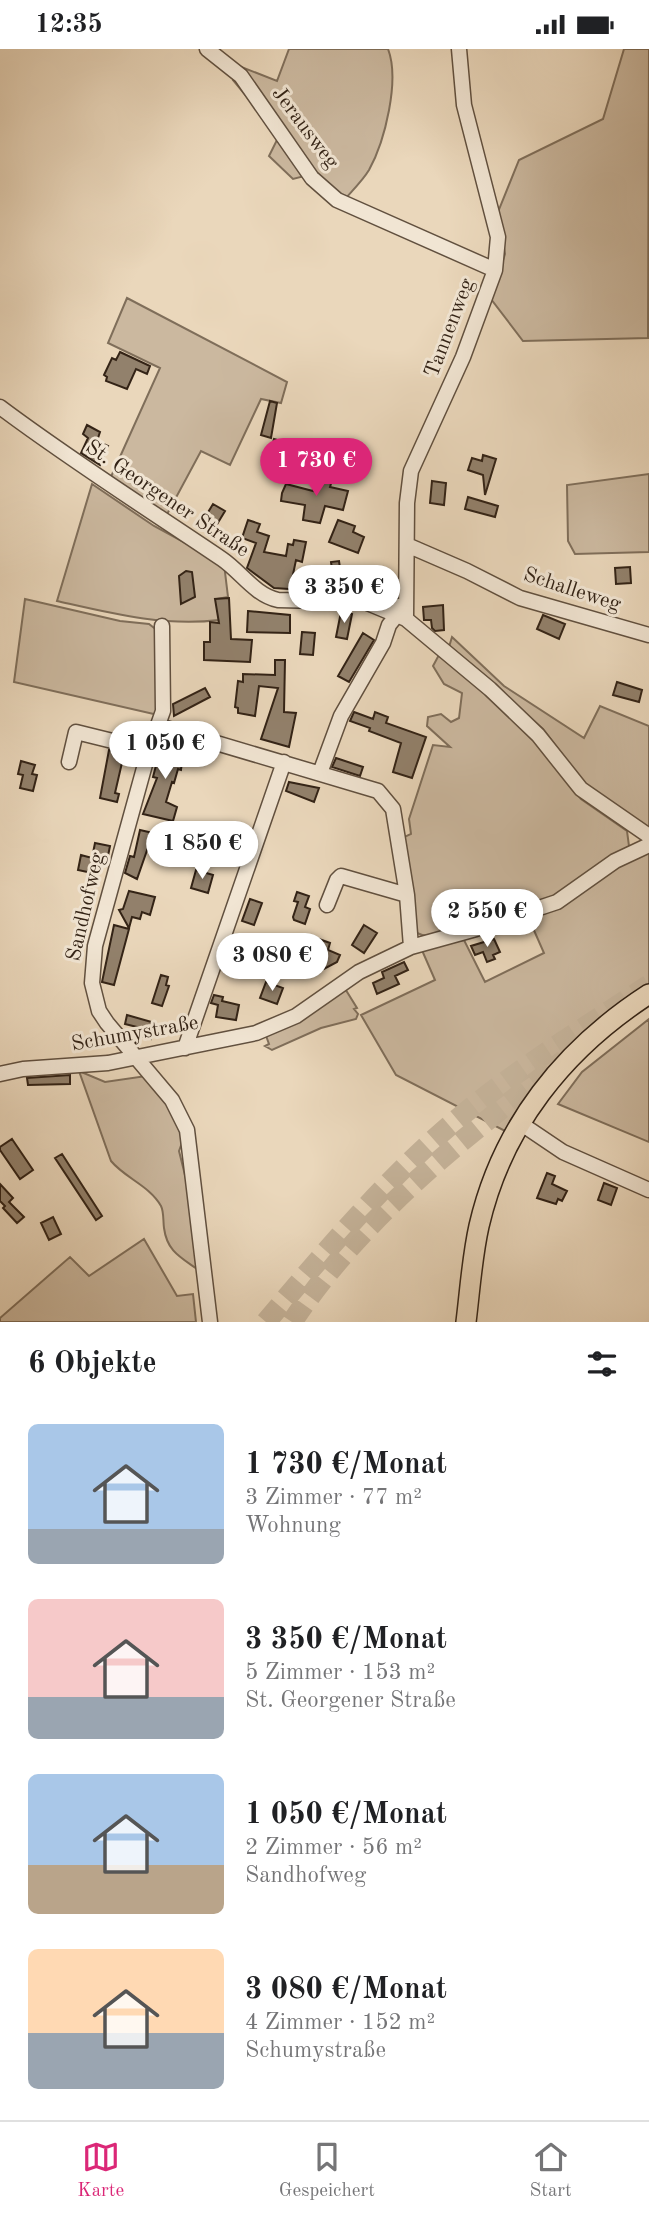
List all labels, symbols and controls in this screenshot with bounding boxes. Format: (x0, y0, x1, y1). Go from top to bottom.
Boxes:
text: 12:35 (35, 12, 103, 38)
street label: Jerausweg (268, 83, 343, 173)
street label: Tannenweg (422, 275, 479, 380)
street label: St. Georgener Straße (81, 436, 253, 562)
pin: 1 730 € (251, 439, 381, 498)
text: 1 730 € (276, 449, 356, 472)
street label: Schalleweg (521, 564, 624, 616)
pin: 3 350 € (279, 565, 409, 625)
text: 3 350 € (304, 576, 384, 599)
pin: 1 050 € (100, 721, 230, 781)
text: 1 050 € (125, 732, 205, 755)
pin: 1 850 € (137, 821, 267, 881)
text: 1 850 € (162, 832, 242, 855)
street label: Sandhofweg (63, 850, 109, 963)
pin: 2 550 € (422, 890, 552, 949)
text: 2 550 € (447, 900, 527, 923)
pin: 3 080 € (207, 933, 337, 993)
text: 3 080 € (232, 944, 312, 967)
street label: Schumystraße (70, 1012, 200, 1056)
icon: filters (583, 1345, 621, 1383)
text: 6 Objekte (28, 1349, 157, 1379)
text: 1 730 €/Monat (245, 1450, 447, 1480)
icon: home (84, 1452, 168, 1536)
text: 3 Zimmer · 77 m² (245, 1486, 422, 1509)
text: Wohnung (245, 1514, 341, 1537)
text: 3 350 €/Monat (245, 1625, 447, 1655)
icon: home (84, 1627, 168, 1711)
text: 5 Zimmer · 153 m² (245, 1661, 435, 1684)
text: St. Georgener Straße (245, 1689, 456, 1712)
text: 1 050 €/Monat (245, 1800, 447, 1830)
icon: home (84, 1802, 168, 1886)
text: 2 Zimmer · 56 m² (245, 1836, 422, 1859)
text: Sandhofweg (245, 1864, 366, 1887)
text: 3 080 €/Monat (245, 1975, 447, 2005)
icon: home (84, 1977, 168, 2061)
text: 4 Zimmer · 152 m² (245, 2011, 435, 2034)
text: Schumystraße (245, 2039, 386, 2062)
tab: Karte (77, 2138, 124, 2203)
tab: Gespeichert (279, 2138, 375, 2203)
tab: Start (529, 2138, 572, 2203)

